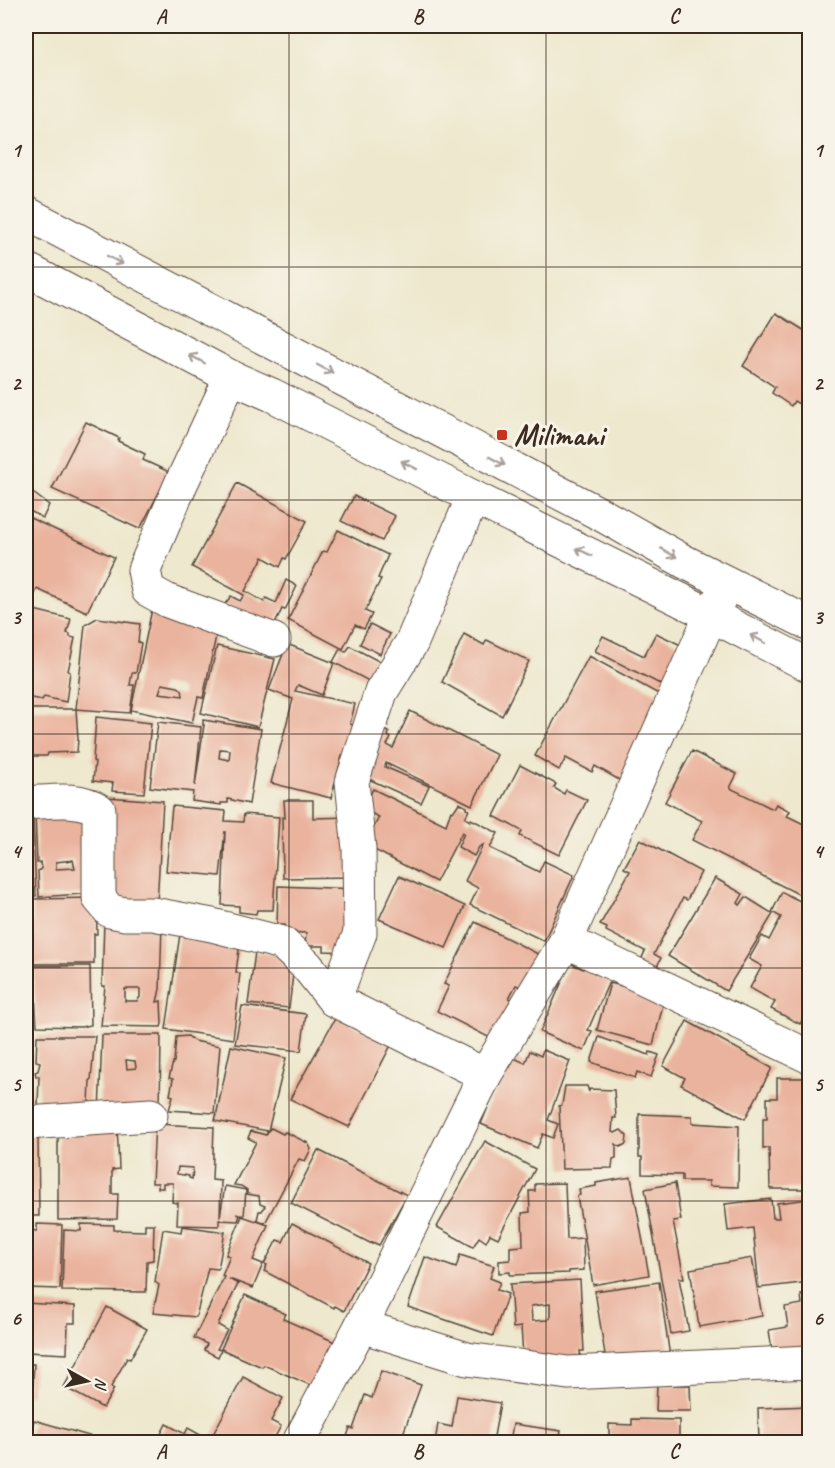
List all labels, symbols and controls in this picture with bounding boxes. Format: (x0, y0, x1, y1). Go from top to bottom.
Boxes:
text: A (156, 4, 168, 29)
text: B (413, 4, 425, 29)
text: C (669, 4, 681, 29)
text: 1 (12, 138, 23, 163)
text: 1 (814, 138, 825, 163)
one-way arrow (105, 254, 123, 266)
one-way arrow (188, 353, 206, 365)
one-way arrow (316, 363, 333, 375)
text: 2 (12, 371, 23, 396)
text: 2 (814, 371, 825, 396)
place label: Milimani (514, 416, 608, 454)
marker: Milimani (495, 428, 509, 442)
one-way arrow (488, 455, 505, 467)
one-way arrow (400, 458, 418, 470)
one-way arrow (575, 545, 593, 557)
one-way arrow (660, 547, 677, 559)
text: 3 (12, 605, 23, 630)
text: 3 (814, 605, 825, 630)
one-way arrow (749, 633, 767, 644)
text: 4 (12, 839, 24, 864)
text: 4 (814, 839, 826, 864)
text: 5 (12, 1072, 23, 1097)
text: 5 (814, 1072, 825, 1097)
text: 6 (11, 1306, 22, 1331)
text: 6 (813, 1306, 824, 1331)
north arrow (57, 1351, 117, 1411)
text: N (90, 1377, 111, 1392)
text: A (156, 1439, 168, 1464)
text: B (413, 1439, 425, 1464)
text: C (669, 1439, 681, 1464)

